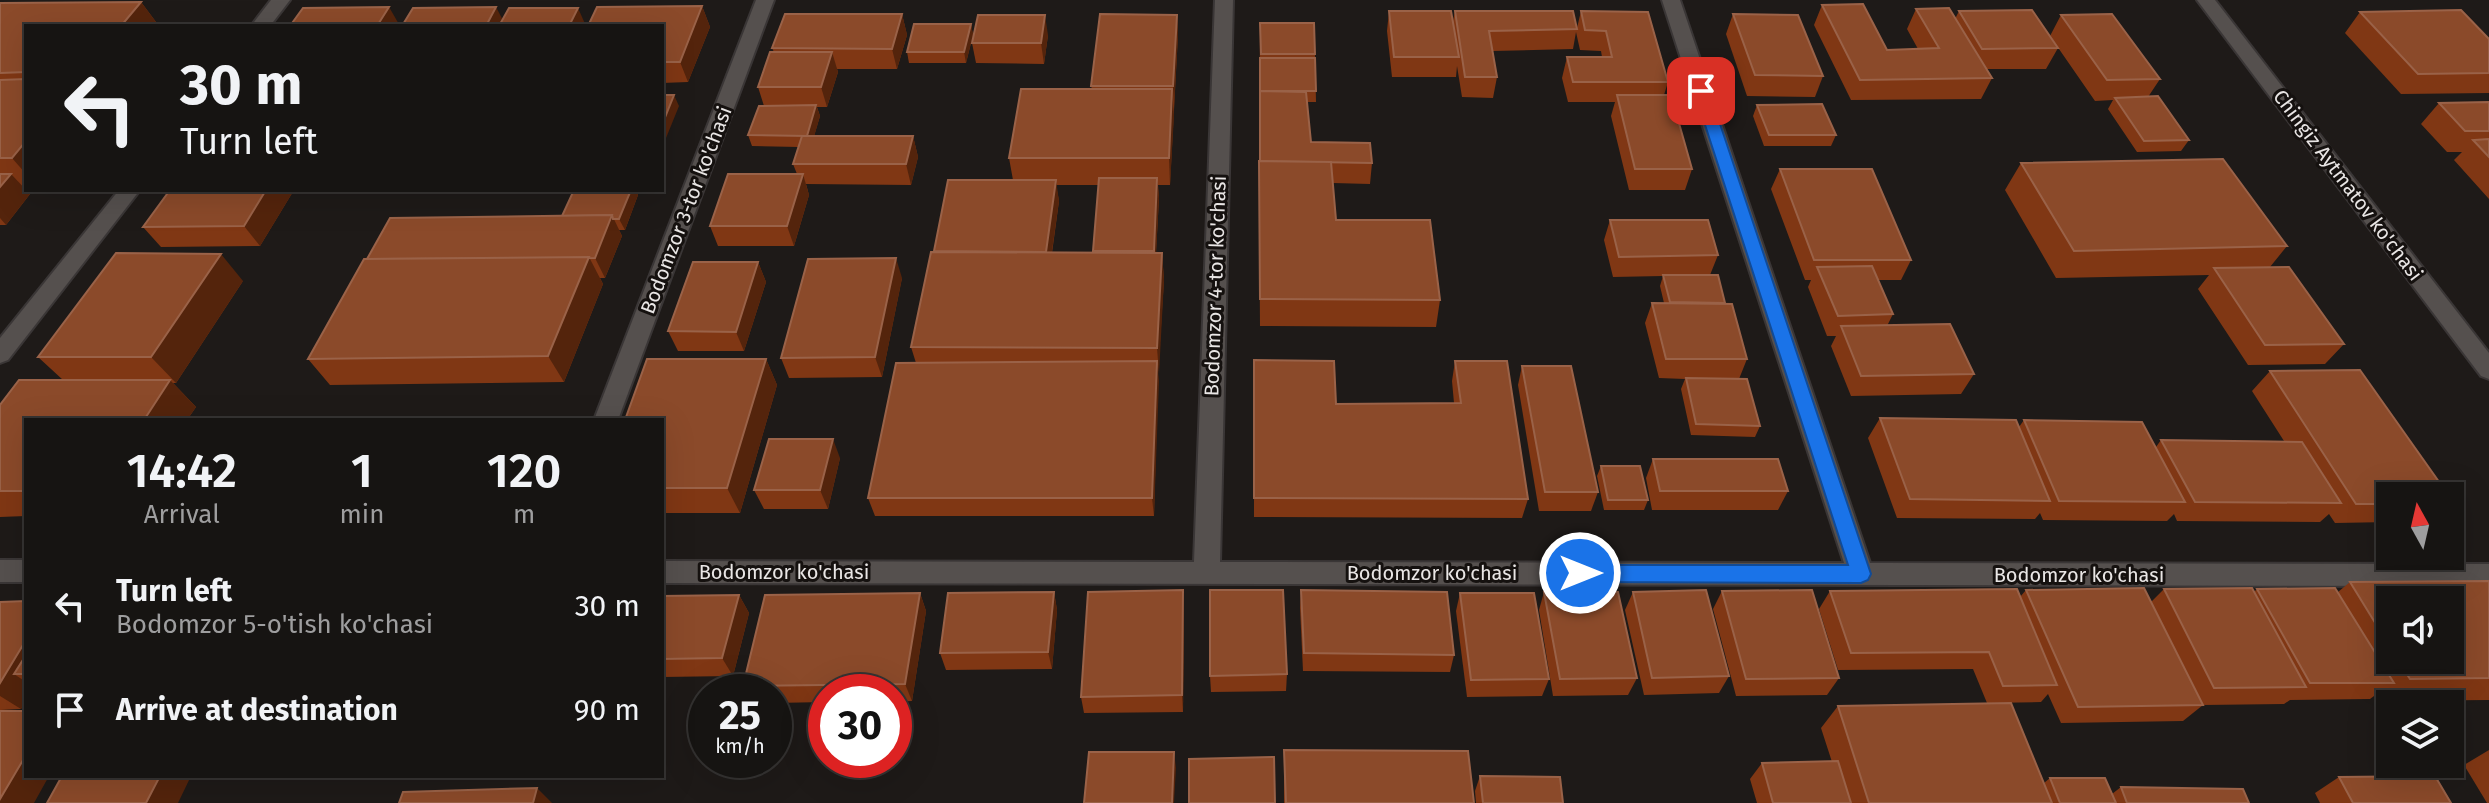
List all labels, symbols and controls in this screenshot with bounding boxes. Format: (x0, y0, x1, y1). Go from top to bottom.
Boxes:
text: 30 m (180, 52, 302, 119)
icon: left (48, 56, 152, 160)
pin (1667, 57, 1735, 125)
icon: arrive (1679, 69, 1723, 113)
street label: Chingiz Aytmatov ko'chasi (2268, 85, 2428, 285)
street label: Bodomzor 3-tor ko'chasi (635, 103, 737, 317)
text: Turn left (180, 120, 318, 164)
street label: Bodomzor 4-tor ko'chasi (1199, 175, 1231, 397)
text: 14:42 (127, 442, 237, 500)
text: 1 (351, 442, 373, 500)
text: 120 (487, 442, 561, 500)
north arrow (2376, 482, 2464, 570)
map controls (2376, 482, 2464, 778)
text: Arrival (144, 499, 220, 530)
text: min (340, 499, 384, 530)
text: m (513, 499, 535, 530)
position arrow (1538, 531, 1622, 615)
street label: Bodomzor ko'chasi (699, 560, 869, 584)
street label: Bodomzor ko'chasi (1347, 561, 1517, 585)
street label: Bodomzor ko'chasi (1994, 563, 2164, 587)
text: Turn left (116, 573, 232, 609)
icon: left (48, 584, 92, 628)
button: sound (2376, 586, 2464, 674)
text: 30 m (575, 588, 640, 624)
text: Bodomzor 5-o'tish ko'chasi (116, 609, 433, 640)
speed limit sign: 30 (808, 674, 912, 778)
icon: arrive (48, 688, 92, 732)
button: layers (2376, 690, 2464, 778)
text: Arrive at destination (116, 692, 398, 728)
text: 90 m (574, 692, 640, 728)
text: 25 (719, 692, 761, 740)
text: km/h (715, 734, 765, 758)

